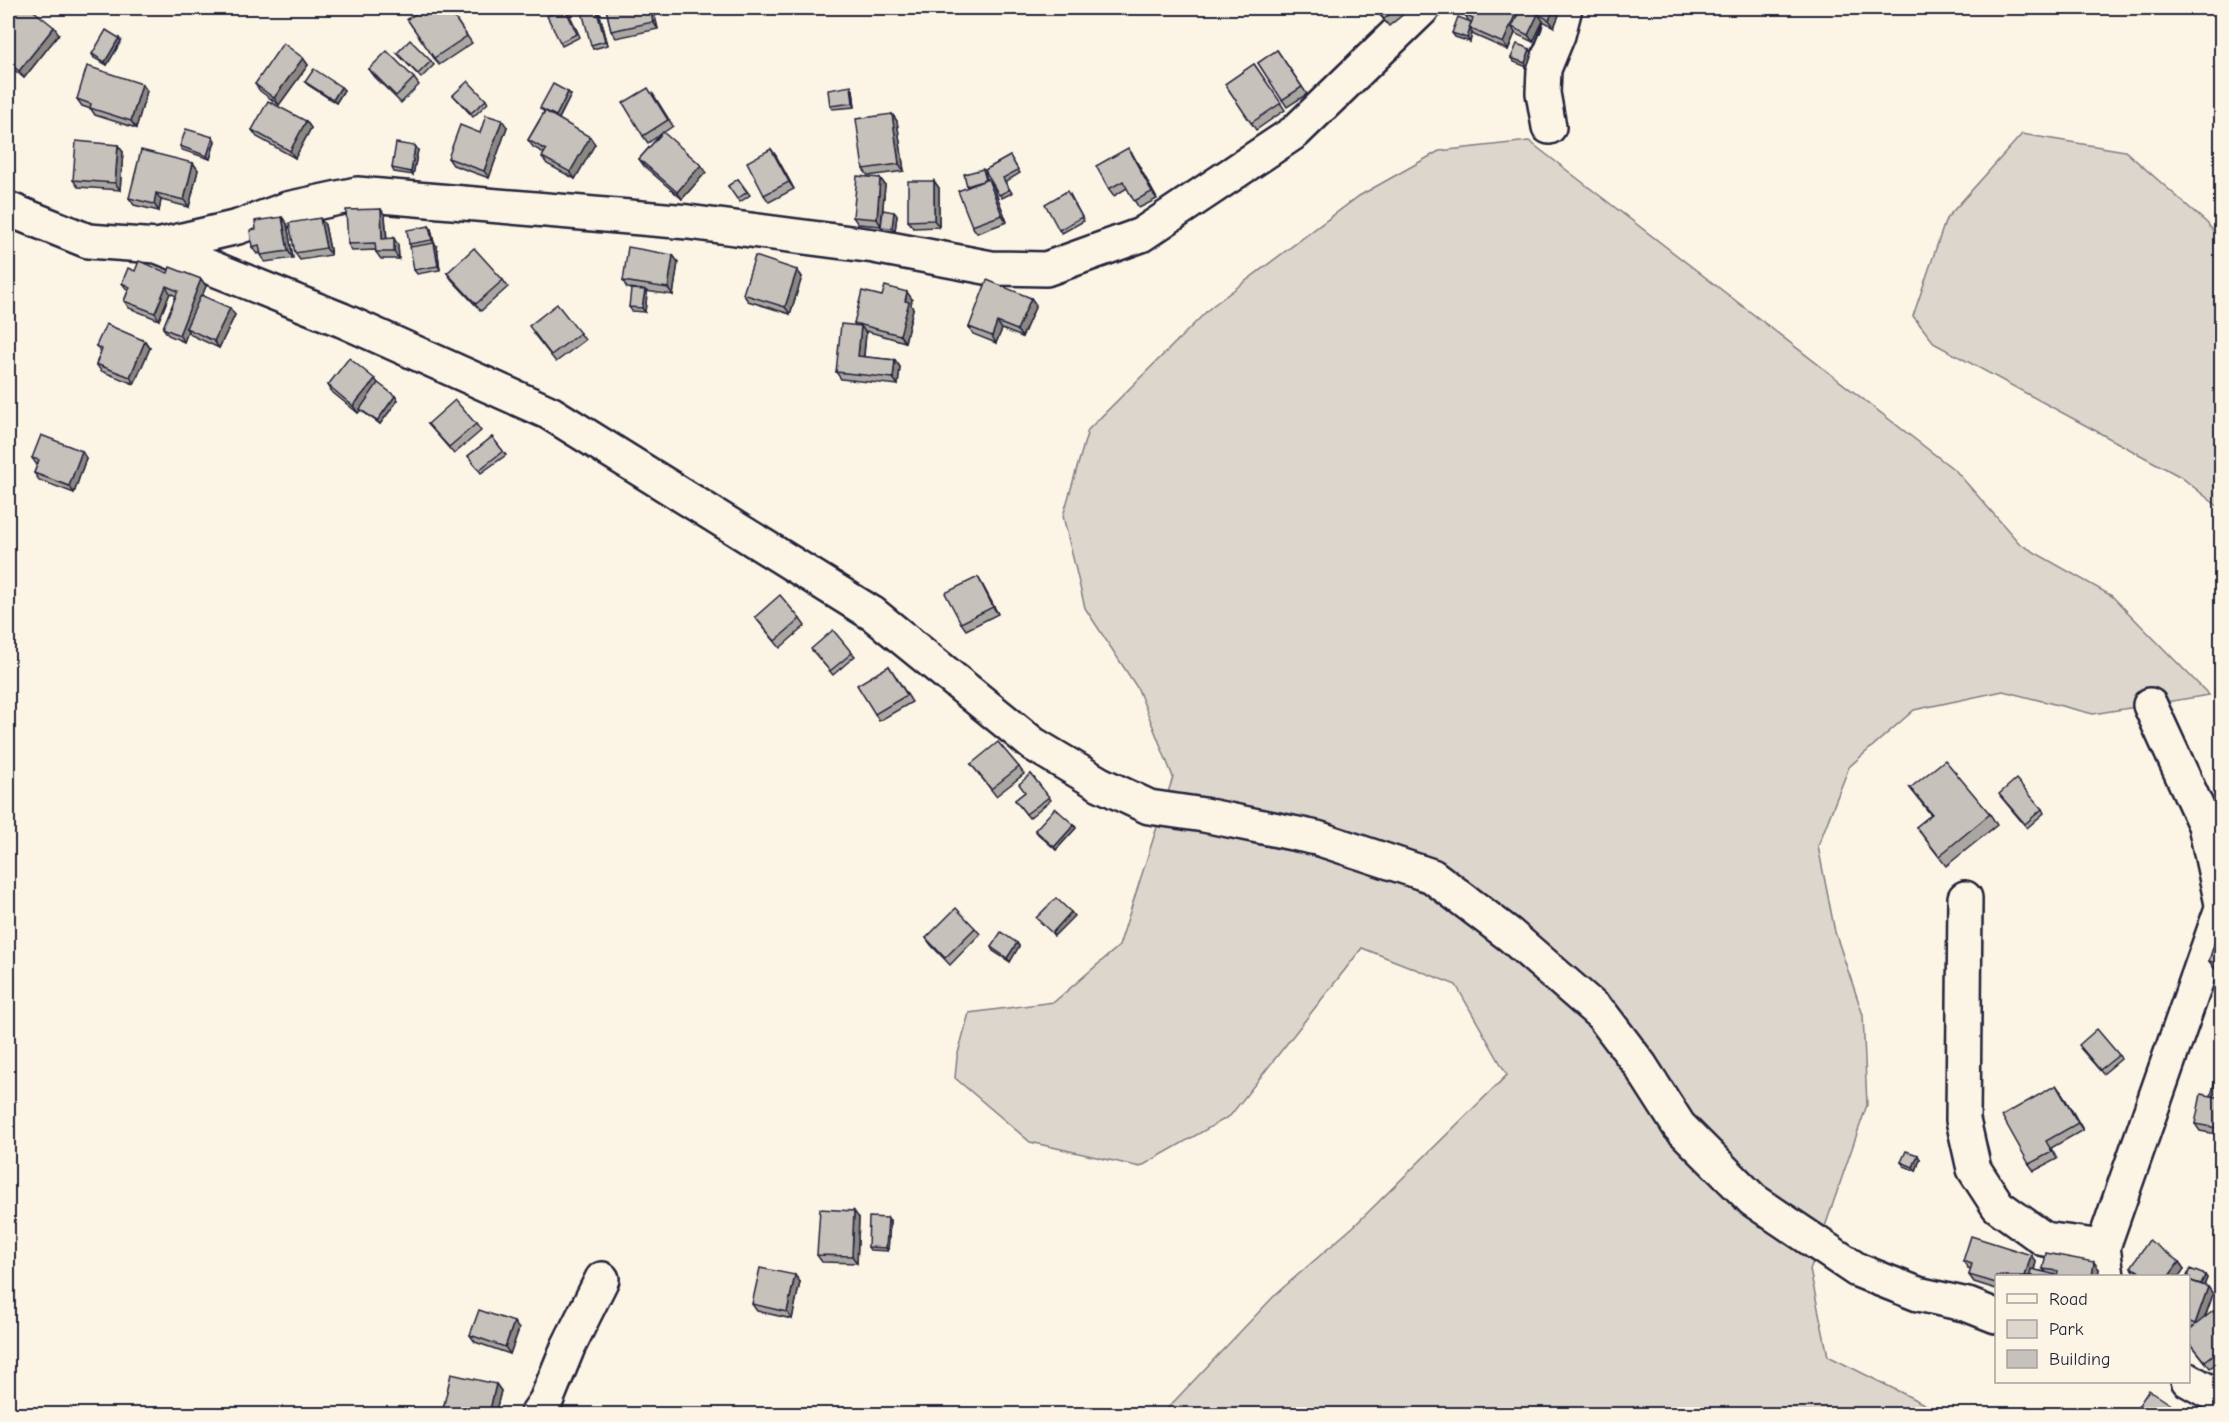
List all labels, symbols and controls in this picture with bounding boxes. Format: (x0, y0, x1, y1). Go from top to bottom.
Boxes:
legend (1995, 1275, 2190, 1383)
text: Road (2049, 1289, 2088, 1310)
text: Park (2049, 1319, 2084, 1340)
text: Building (2049, 1349, 2111, 1370)

